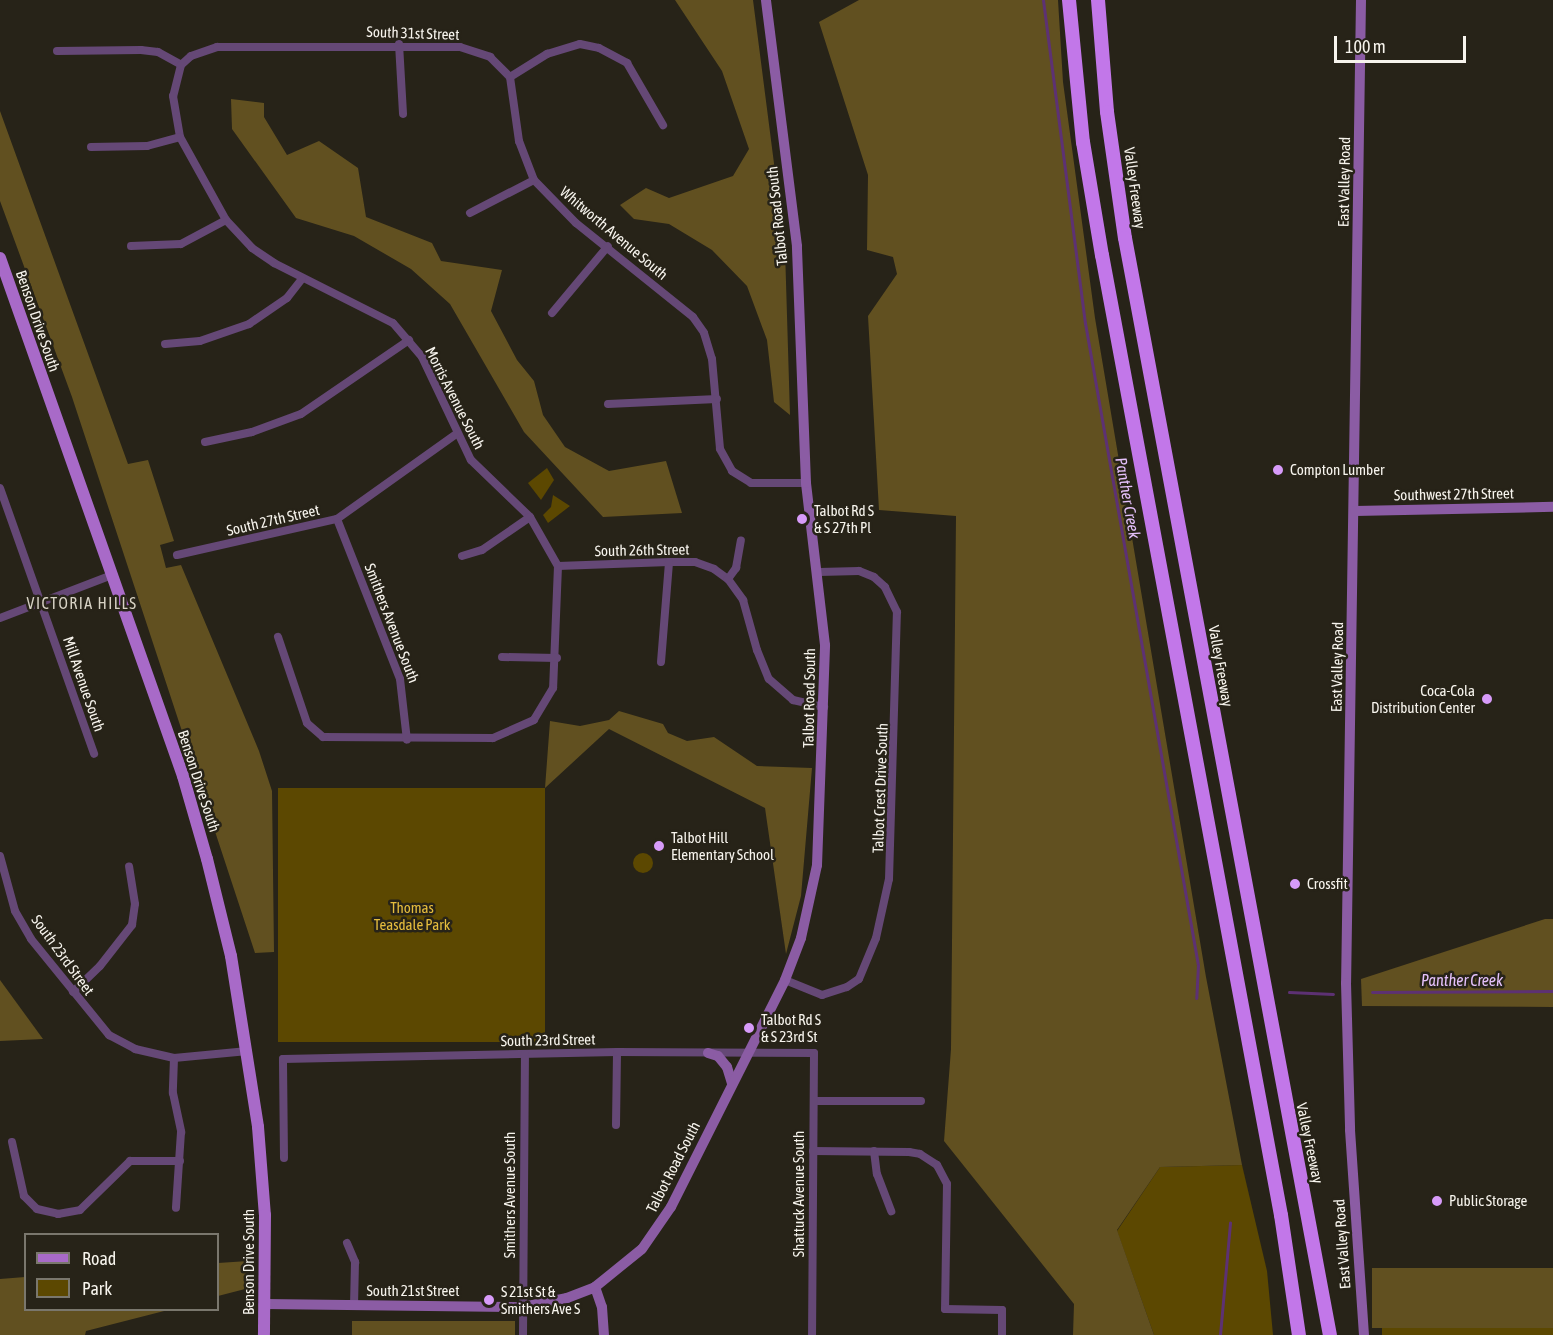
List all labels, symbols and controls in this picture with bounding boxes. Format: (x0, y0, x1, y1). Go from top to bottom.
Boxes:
street label: South 31st Street (366, 22, 460, 44)
scale bar (1337, 24, 1469, 62)
text: 100 m (1345, 36, 1386, 57)
street label: East Valley Road (1334, 137, 1354, 227)
street label: Valley Freeway (1120, 146, 1150, 230)
street label: Talbot Road South (763, 165, 791, 267)
street label: Whitworth Avenue South (556, 183, 672, 283)
street label: Benson Drive South (12, 268, 64, 374)
street label: Morris Avenue South (421, 344, 489, 452)
water label: Panther Creek (1111, 456, 1145, 540)
place label: Compton Lumber (1290, 461, 1384, 479)
marker: Compton Lumber (1271, 463, 1285, 477)
street label: Southwest 27th Street (1394, 484, 1514, 504)
street label: South 27th Street (225, 501, 321, 539)
place label: Talbot Rd S & S 27th Pl (814, 501, 874, 536)
marker: Talbot Rd S & S 27th Pl (795, 512, 809, 526)
street label: South 26th Street (594, 540, 690, 560)
street label: Smithers Avenue South (361, 561, 423, 685)
district label: VICTORIA HILLS (27, 593, 137, 613)
street label: East Valley Road (1327, 622, 1347, 712)
street label: Valley Freeway (1205, 624, 1237, 708)
street label: Mill Avenue South (59, 634, 109, 734)
street label: Talbot Road South (799, 648, 819, 748)
place label: Coca-Cola Distribution Center (1371, 681, 1475, 716)
marker: Coca-Cola Distribution Center (1480, 692, 1494, 706)
street label: Talbot Crest Drive South (869, 723, 891, 853)
street label: Benson Drive South (174, 728, 224, 834)
place label: Talbot Hill Elementary School (671, 828, 774, 863)
marker: Talbot Hill Elementary School (652, 839, 666, 853)
place label: Crossfit (1307, 875, 1348, 893)
marker: Crossfit (1288, 877, 1302, 891)
park label: Thomas Teasdale Park (374, 898, 450, 933)
street label: South 23rd Street (28, 911, 98, 999)
water label: Panther Creek (1421, 970, 1503, 990)
place label: Talbot Rd S & S 23rd St (761, 1010, 821, 1045)
marker: Talbot Rd S & S 23rd St (742, 1021, 756, 1035)
street label: South 23rd Street (500, 1030, 596, 1050)
street label: Valley Freeway (1293, 1101, 1327, 1185)
street label: Talbot Road South (642, 1118, 704, 1216)
street label: Shattuck Avenue South (790, 1131, 808, 1257)
street label: Smithers Avenue South (501, 1132, 519, 1258)
place label: Public Storage (1449, 1192, 1527, 1210)
marker: Public Storage (1430, 1194, 1444, 1208)
street label: East Valley Road (1330, 1198, 1354, 1290)
street label: Benson Drive South (240, 1209, 258, 1315)
legend (24, 1233, 219, 1311)
text: Road (82, 1248, 116, 1269)
text: Park (82, 1278, 112, 1299)
street label: South 21st Street (367, 1282, 459, 1300)
place label: S 21st St & Smithers Ave S (501, 1282, 580, 1317)
marker: S 21st St & Smithers Ave S (482, 1293, 496, 1307)

